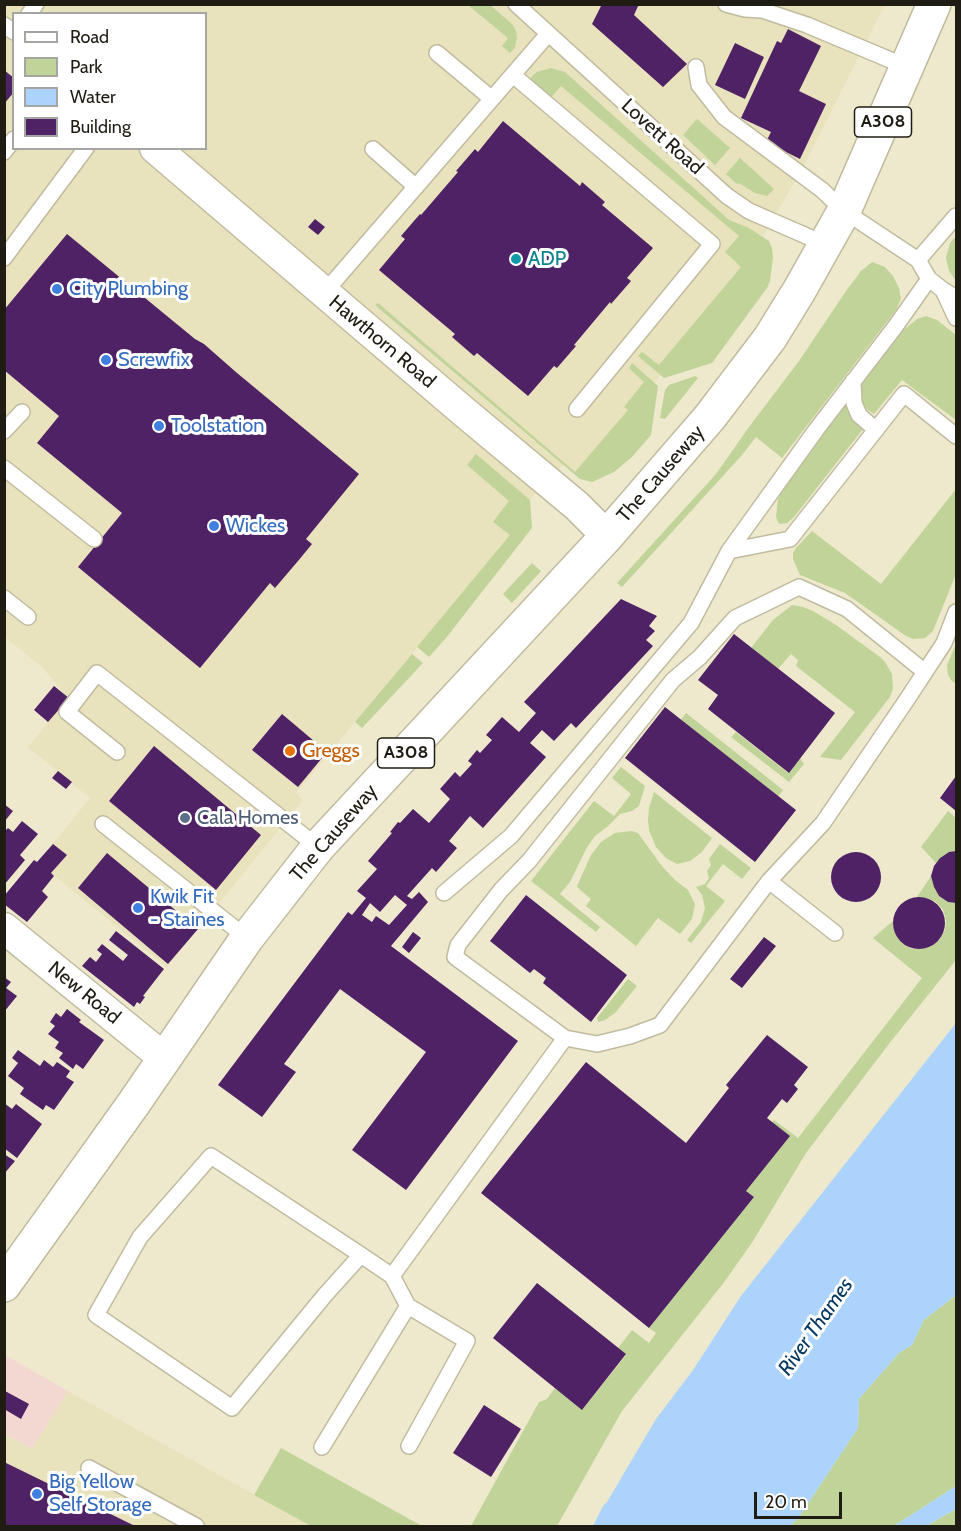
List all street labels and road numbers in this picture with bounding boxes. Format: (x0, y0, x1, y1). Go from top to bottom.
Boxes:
street label: Lovett Road (616, 94, 708, 180)
road number: A308 (854, 107, 912, 137)
street label: Hawthorn Road (324, 290, 440, 394)
street label: The Causeway (612, 421, 710, 527)
road number: A308 (378, 738, 434, 768)
street label: The Causeway (285, 780, 383, 886)
street label: New Road (43, 956, 125, 1030)

